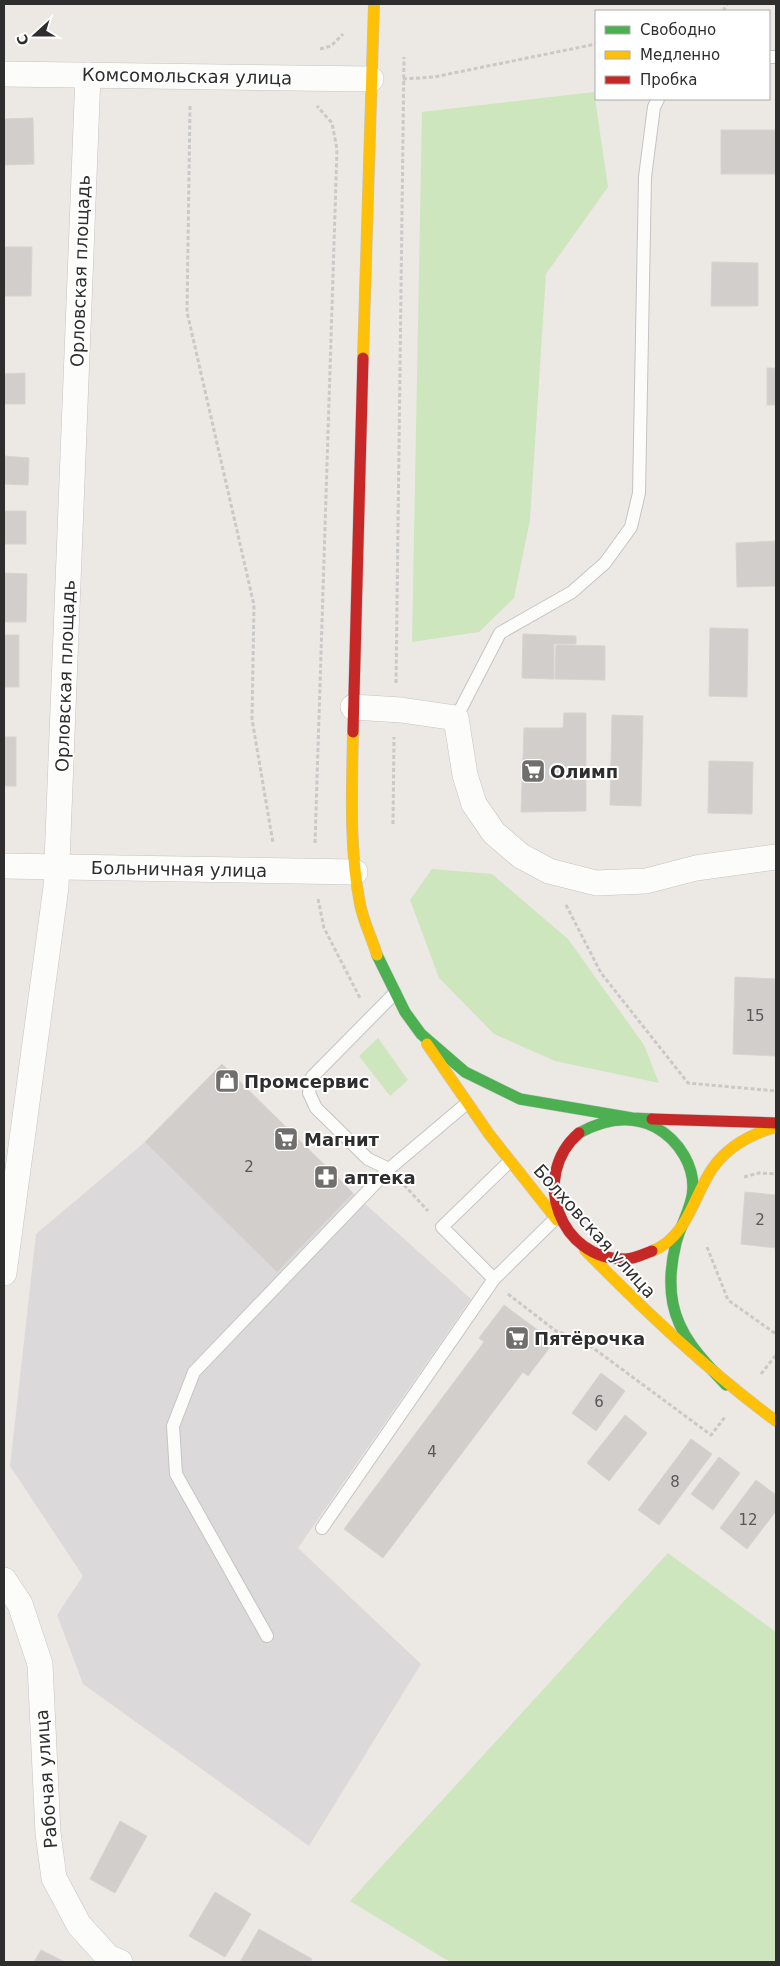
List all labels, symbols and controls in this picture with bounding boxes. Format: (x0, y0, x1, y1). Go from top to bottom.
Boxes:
north arrow (10, 10, 60, 60)
legend (595, 10, 770, 100)
text: Свободно (640, 21, 716, 39)
text: С (14, 32, 32, 47)
text: Медленно (640, 46, 720, 64)
street label: Комсомольская улица (82, 64, 292, 88)
text: Пробка (640, 71, 697, 89)
street label: Орловская площадь (66, 174, 94, 368)
street label: Орловская площадь (51, 579, 79, 773)
supermarket icon: Олимп (520, 758, 546, 784)
place label: Олимп (550, 761, 618, 782)
street label: Больничная улица (91, 857, 267, 881)
house number: 15 (745, 1007, 765, 1025)
shop icon: Промсервис (214, 1068, 240, 1094)
place label: Промсервис (244, 1071, 369, 1092)
supermarket icon: Магнит (273, 1126, 299, 1152)
place label: Магнит (304, 1129, 380, 1150)
house number: 2 (244, 1158, 254, 1176)
street label: Болховская улица (529, 1160, 661, 1302)
pharmacy icon: аптека (313, 1164, 339, 1190)
place label: аптека (344, 1167, 416, 1188)
house number: 2 (755, 1211, 765, 1229)
supermarket icon: Пятёрочка (504, 1325, 530, 1351)
place label: Пятёрочка (534, 1328, 645, 1349)
house number: 6 (594, 1393, 604, 1411)
house number: 4 (427, 1443, 437, 1461)
house number: 8 (670, 1473, 680, 1491)
house number: 12 (738, 1511, 758, 1529)
street label: Рабочая улица (31, 1709, 61, 1849)

